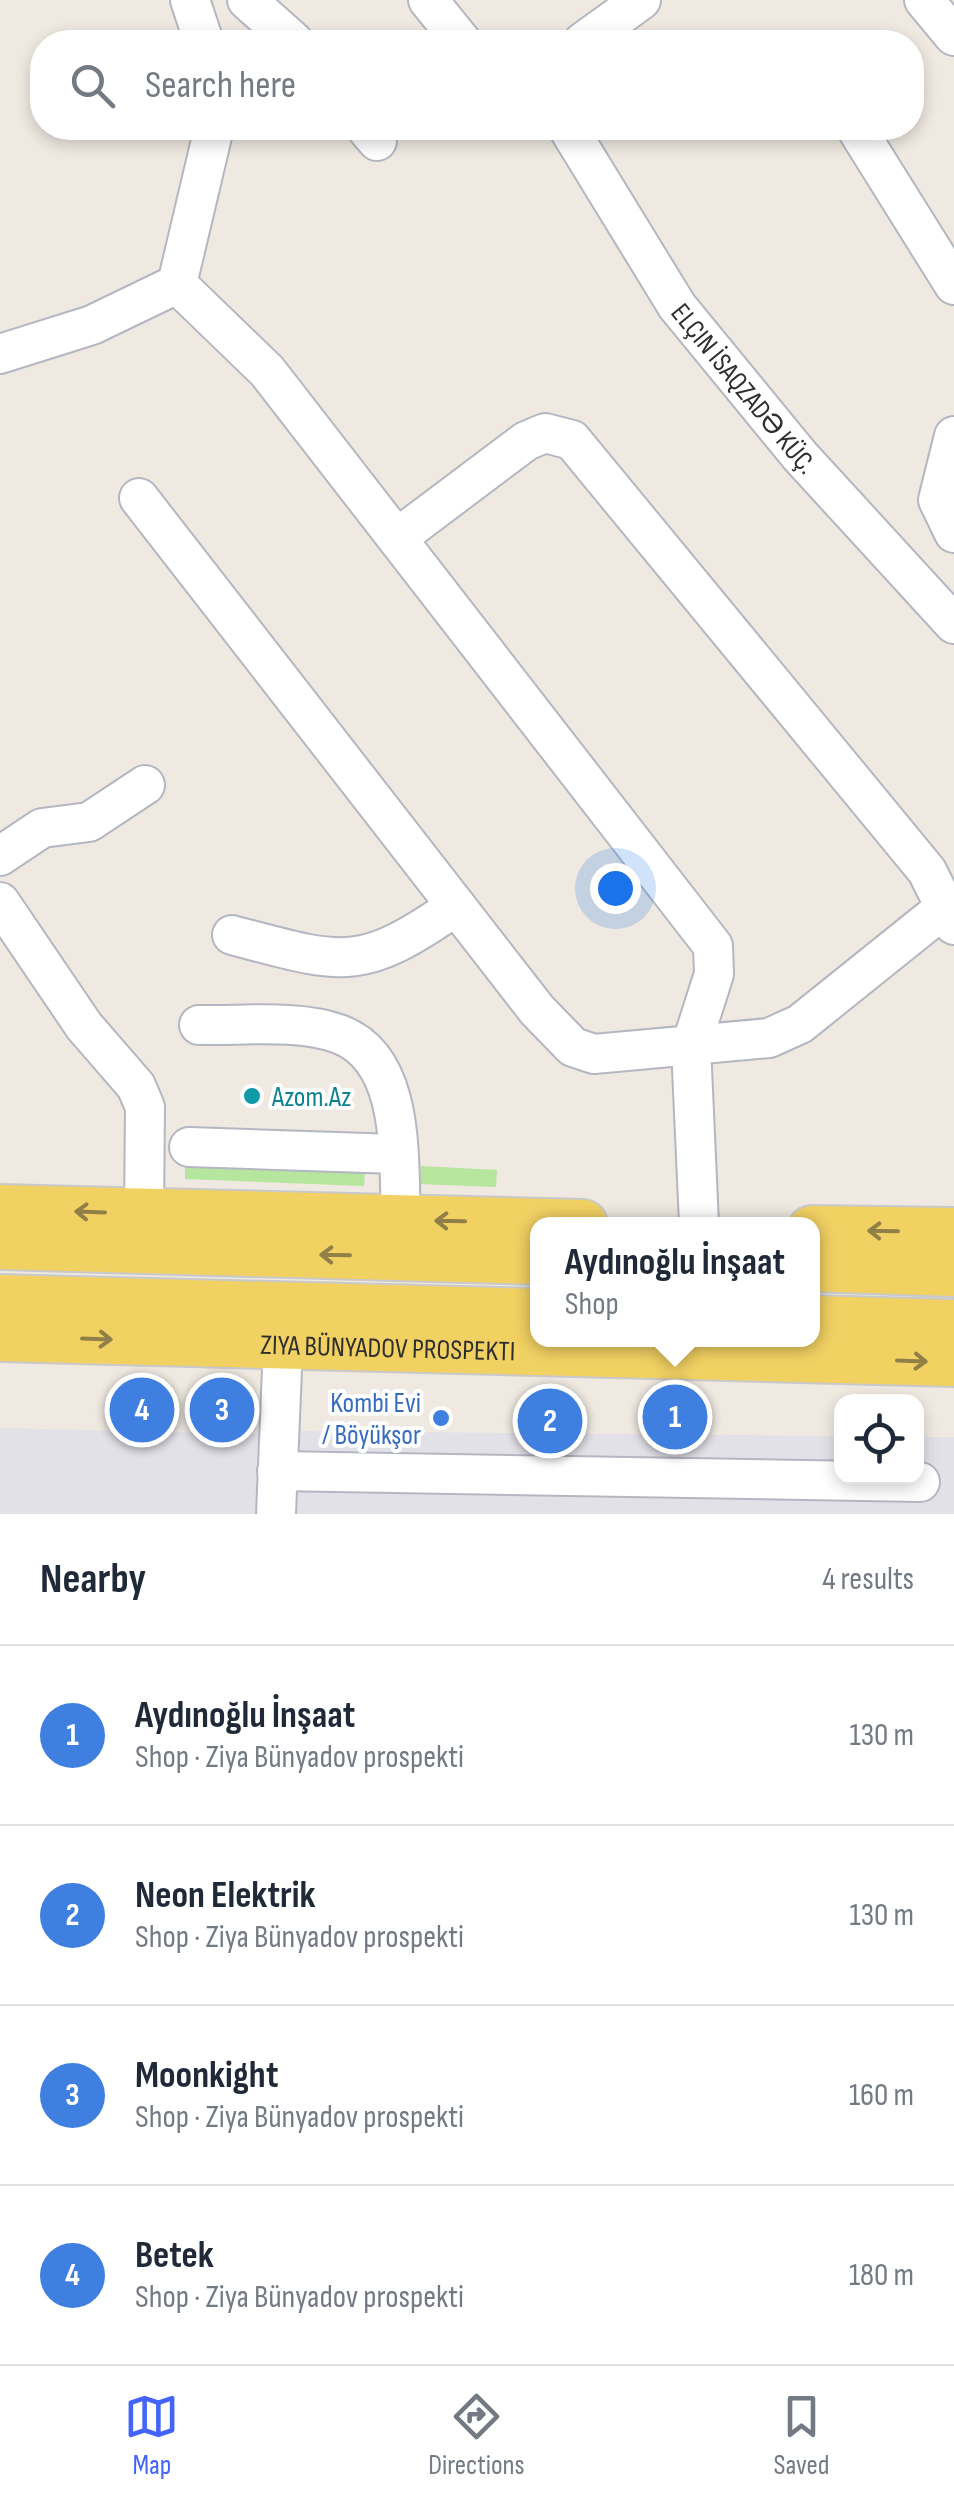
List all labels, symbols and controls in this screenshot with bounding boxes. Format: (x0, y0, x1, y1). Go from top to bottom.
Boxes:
search box (30, 30, 924, 140)
icon: search (65, 58, 120, 113)
text: Search here (145, 63, 296, 108)
street label: ELÇIN İSAQZADƏ KÜÇ. (664, 297, 823, 481)
your location (590, 863, 641, 914)
place label: Azom.Az (271, 1081, 351, 1114)
marker: Azom.Az (241, 1085, 263, 1107)
one-way arrow (75, 1202, 107, 1221)
one-way arrow (435, 1212, 467, 1231)
popup (530, 1217, 820, 1347)
one-way arrow (868, 1222, 900, 1240)
text: Aydınoğlu İnşaat (565, 1240, 785, 1285)
one-way arrow (320, 1245, 352, 1264)
text: Shop (565, 1285, 619, 1324)
street label: ZIYA BÜNYADOV PROSPEKTI (260, 1329, 516, 1368)
one-way arrow (81, 1330, 113, 1349)
one-way arrow (896, 1351, 928, 1370)
pin: 4 (110, 1372, 174, 1448)
pin: 3 (190, 1372, 254, 1448)
pin: 1 (642, 1380, 708, 1454)
pin: 2 (518, 1384, 582, 1458)
place label: Kombi Evi / Böyükşor (322, 1387, 421, 1452)
map controls (834, 1394, 924, 1484)
button: locate (834, 1394, 924, 1484)
marker: Kombi Evi / Böyükşor (430, 1407, 452, 1429)
text: Nearby (40, 1554, 146, 1605)
text: 4 results (822, 1560, 914, 1599)
text: Aydınoğlu İnşaat (135, 1693, 355, 1738)
text: 1 (66, 1716, 79, 1755)
text: 130 m (849, 1716, 914, 1755)
text: Shop · Ziya Bünyadov prospekti (135, 1738, 464, 1777)
text: Neon Elektrik (135, 1873, 316, 1918)
text: 2 (65, 1896, 80, 1935)
text: 130 m (849, 1896, 914, 1935)
text: Shop · Ziya Bünyadov prospekti (135, 1918, 464, 1957)
text: Moonkight (135, 2053, 278, 2098)
text: 3 (65, 2076, 80, 2115)
text: 160 m (849, 2076, 914, 2115)
text: Shop · Ziya Bünyadov prospekti (135, 2098, 464, 2137)
text: Betek (135, 2233, 214, 2278)
text: 4 (65, 2256, 80, 2295)
text: 180 m (849, 2256, 914, 2295)
text: Shop · Ziya Bünyadov prospekti (135, 2278, 464, 2317)
tab: Map (124, 2389, 179, 2482)
tab: Directions (428, 2389, 525, 2482)
tab: Saved (773, 2389, 830, 2482)

